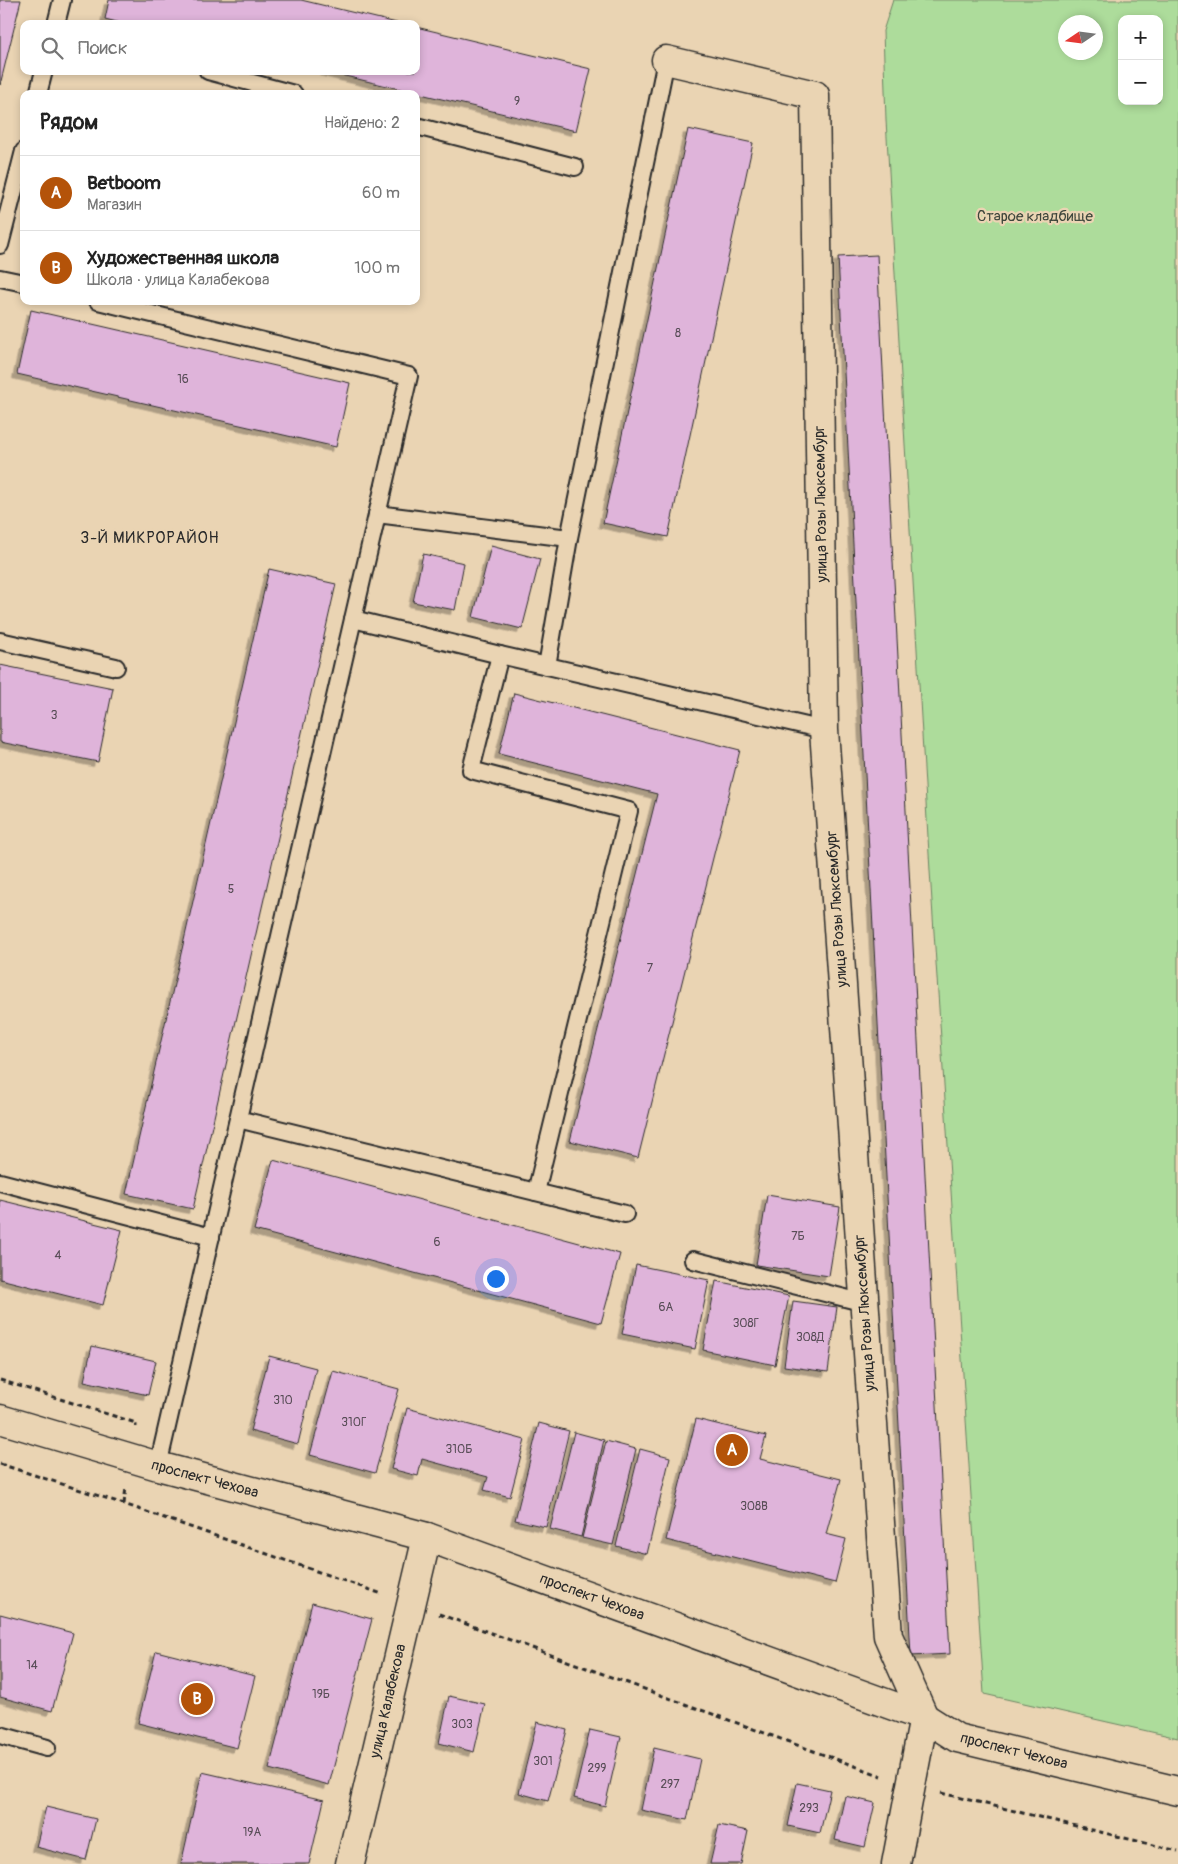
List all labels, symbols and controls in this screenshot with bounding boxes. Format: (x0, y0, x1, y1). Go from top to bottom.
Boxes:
north arrow (1058, 15, 1103, 60)
map controls (1118, 15, 1163, 105)
button: + (1118, 15, 1163, 60)
search box (20, 20, 420, 75)
icon: search (38, 34, 66, 62)
text: Поиск (78, 36, 128, 60)
button: − (1118, 60, 1163, 105)
house number: 9 (514, 94, 520, 109)
text: Рядом (40, 109, 98, 136)
text: Найдено: 2 (324, 113, 400, 133)
text: Betboom (87, 171, 161, 195)
text: A (51, 183, 61, 203)
text: 60 m (362, 183, 400, 203)
text: Магазин (87, 195, 142, 215)
park label: Старое кладбище (977, 207, 1094, 226)
text: Художественная школа (87, 246, 279, 270)
text: B (51, 258, 61, 278)
text: 100 m (354, 258, 400, 278)
text: Школа · улица Калабекова (87, 270, 269, 290)
house number: 8 (675, 326, 681, 341)
house number: 16 (177, 372, 189, 387)
street label: улица Розы Люксембург (810, 425, 832, 584)
district label: 3-Й МИКРОРАЙОН (80, 528, 220, 548)
house number: 3 (51, 708, 58, 723)
street label: улица Розы Люксембург (822, 830, 852, 989)
house number: 5 (228, 882, 234, 897)
house number: 7 (647, 961, 654, 976)
house number: 7Б (791, 1229, 805, 1244)
street label: улица Розы Люксембург (850, 1234, 880, 1393)
house number: 6 (434, 1235, 441, 1250)
house number: 4 (55, 1248, 62, 1263)
your location (483, 1266, 509, 1292)
house number: 6А (659, 1300, 674, 1315)
house number: 308Г (733, 1316, 760, 1331)
house number: 308Д (796, 1330, 825, 1345)
house number: 310 (273, 1393, 293, 1408)
house number: 310Г (341, 1415, 367, 1430)
pin: A (716, 1431, 748, 1469)
house number: 310Б (446, 1442, 472, 1457)
street label: проспект Чехова (149, 1456, 261, 1502)
house number: 308В (740, 1499, 768, 1514)
street label: проспект Чехова (537, 1569, 647, 1625)
street label: улица Калабекова (365, 1642, 410, 1761)
house number: 14 (26, 1658, 38, 1673)
pin: B (181, 1680, 213, 1718)
house number: 19Б (312, 1687, 330, 1702)
house number: 303 (451, 1717, 473, 1732)
street label: проспект Чехова (958, 1728, 1070, 1774)
house number: 301 (533, 1754, 553, 1769)
house number: 299 (587, 1761, 607, 1776)
house number: 297 (660, 1777, 680, 1792)
house number: 293 (799, 1801, 819, 1816)
house number: 19А (243, 1825, 262, 1840)

